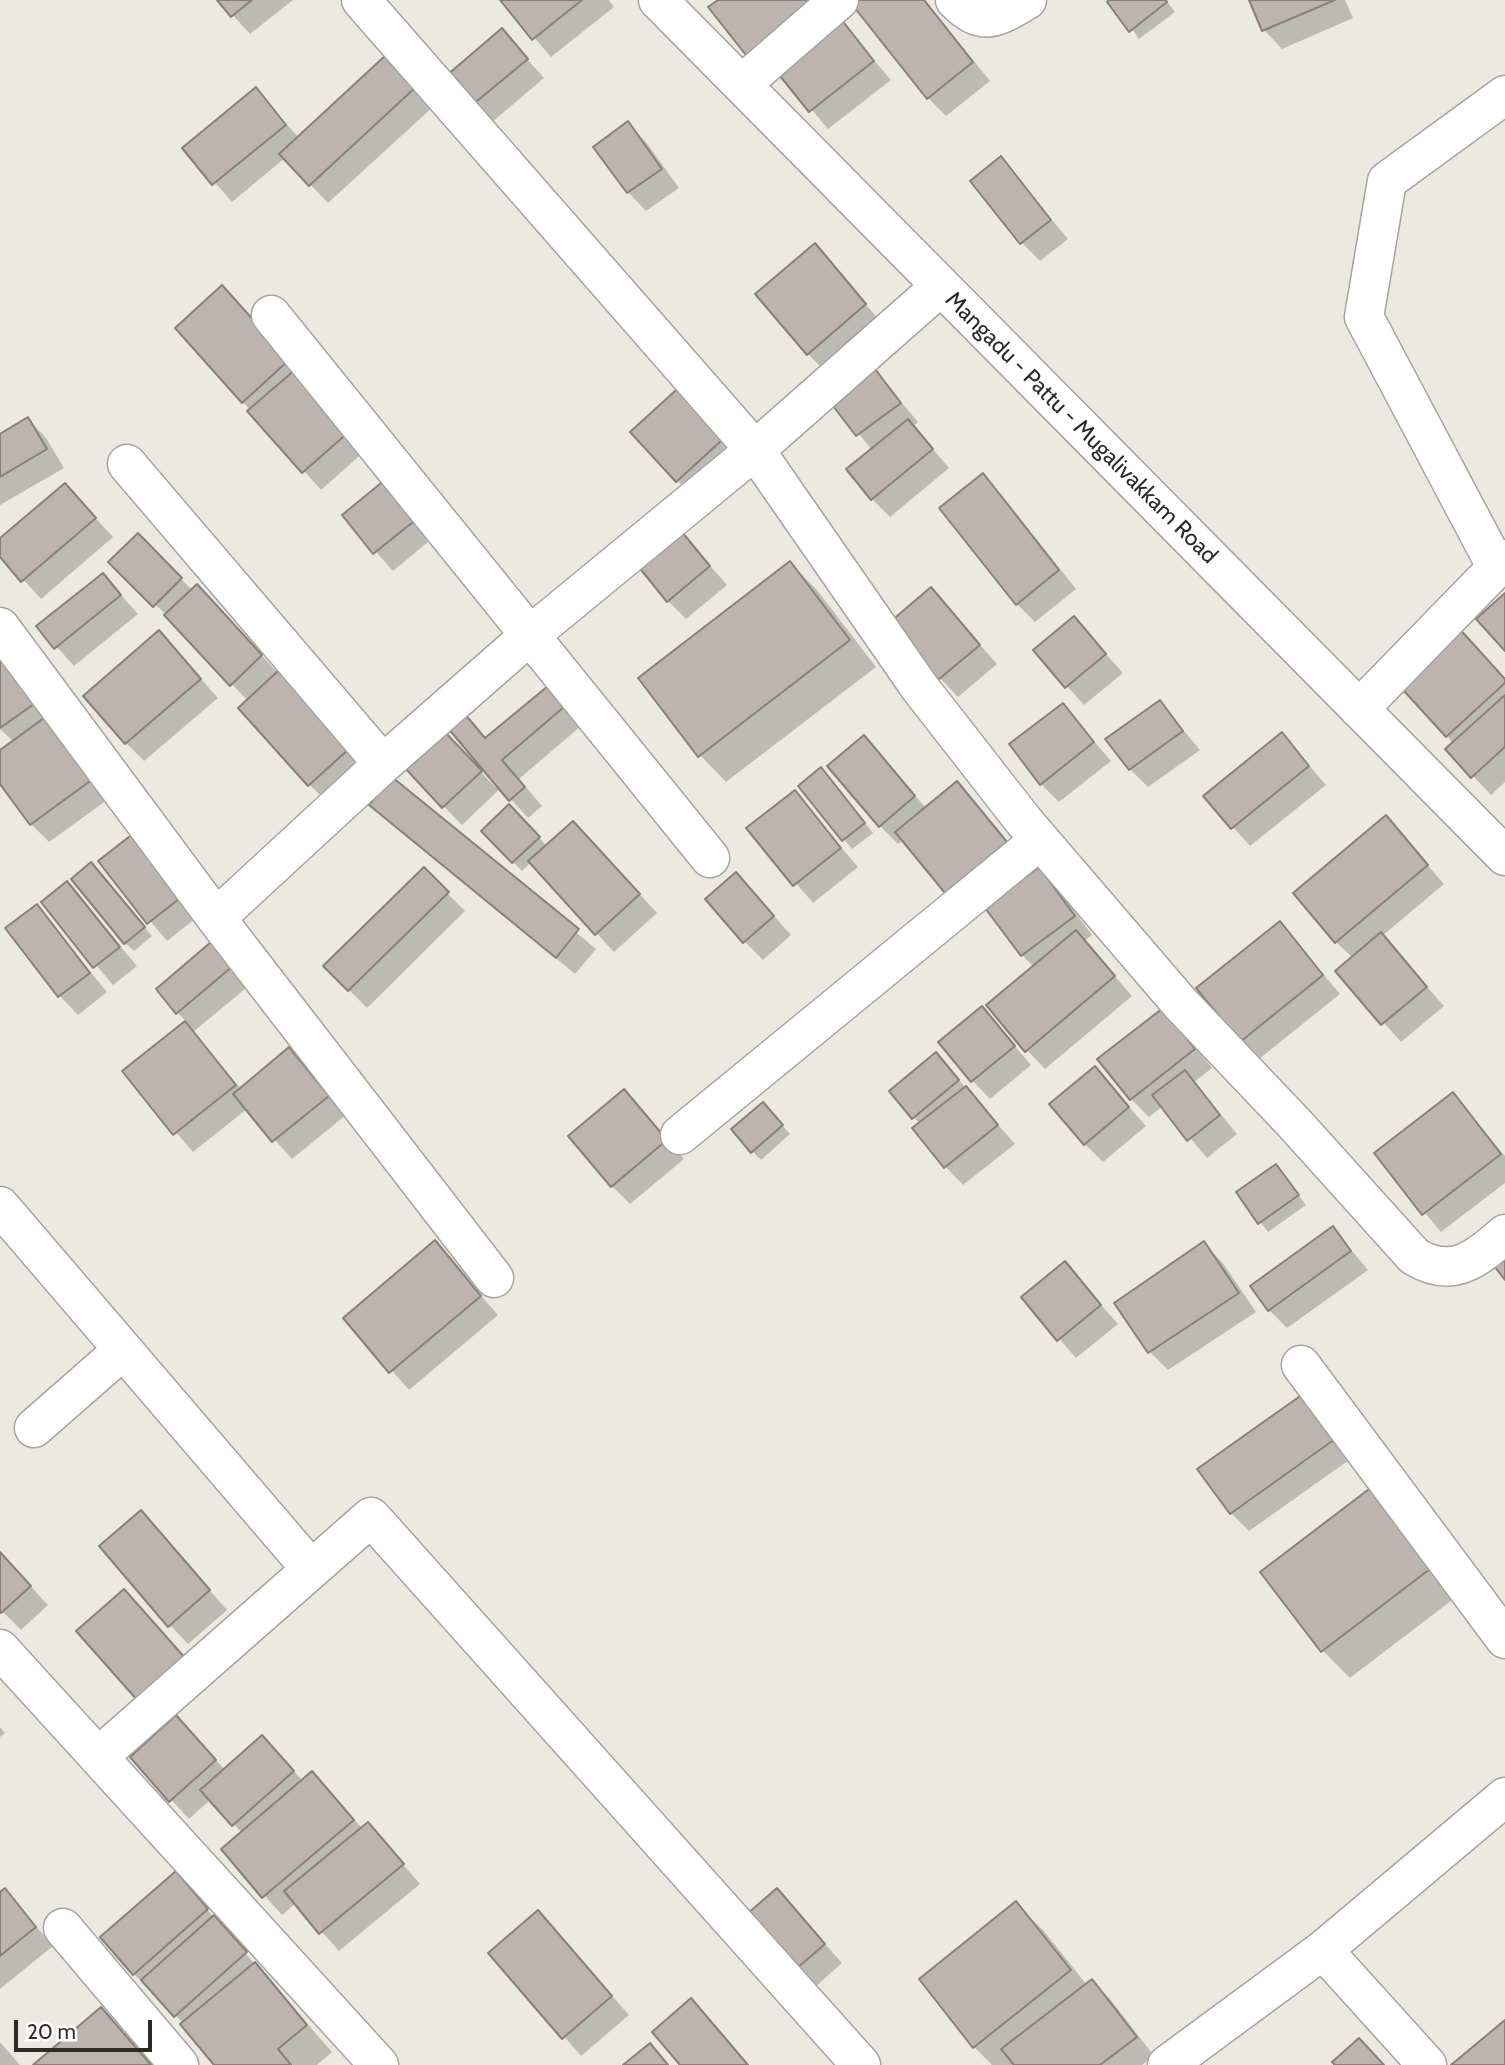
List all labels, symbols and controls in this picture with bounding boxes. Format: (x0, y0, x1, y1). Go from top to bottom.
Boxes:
street label: Mangadu - Pattu - Mugalivakkam Road (939, 286, 1223, 570)
scale bar (18, 2006, 156, 2050)
text: 20 m (27, 2019, 76, 2044)

